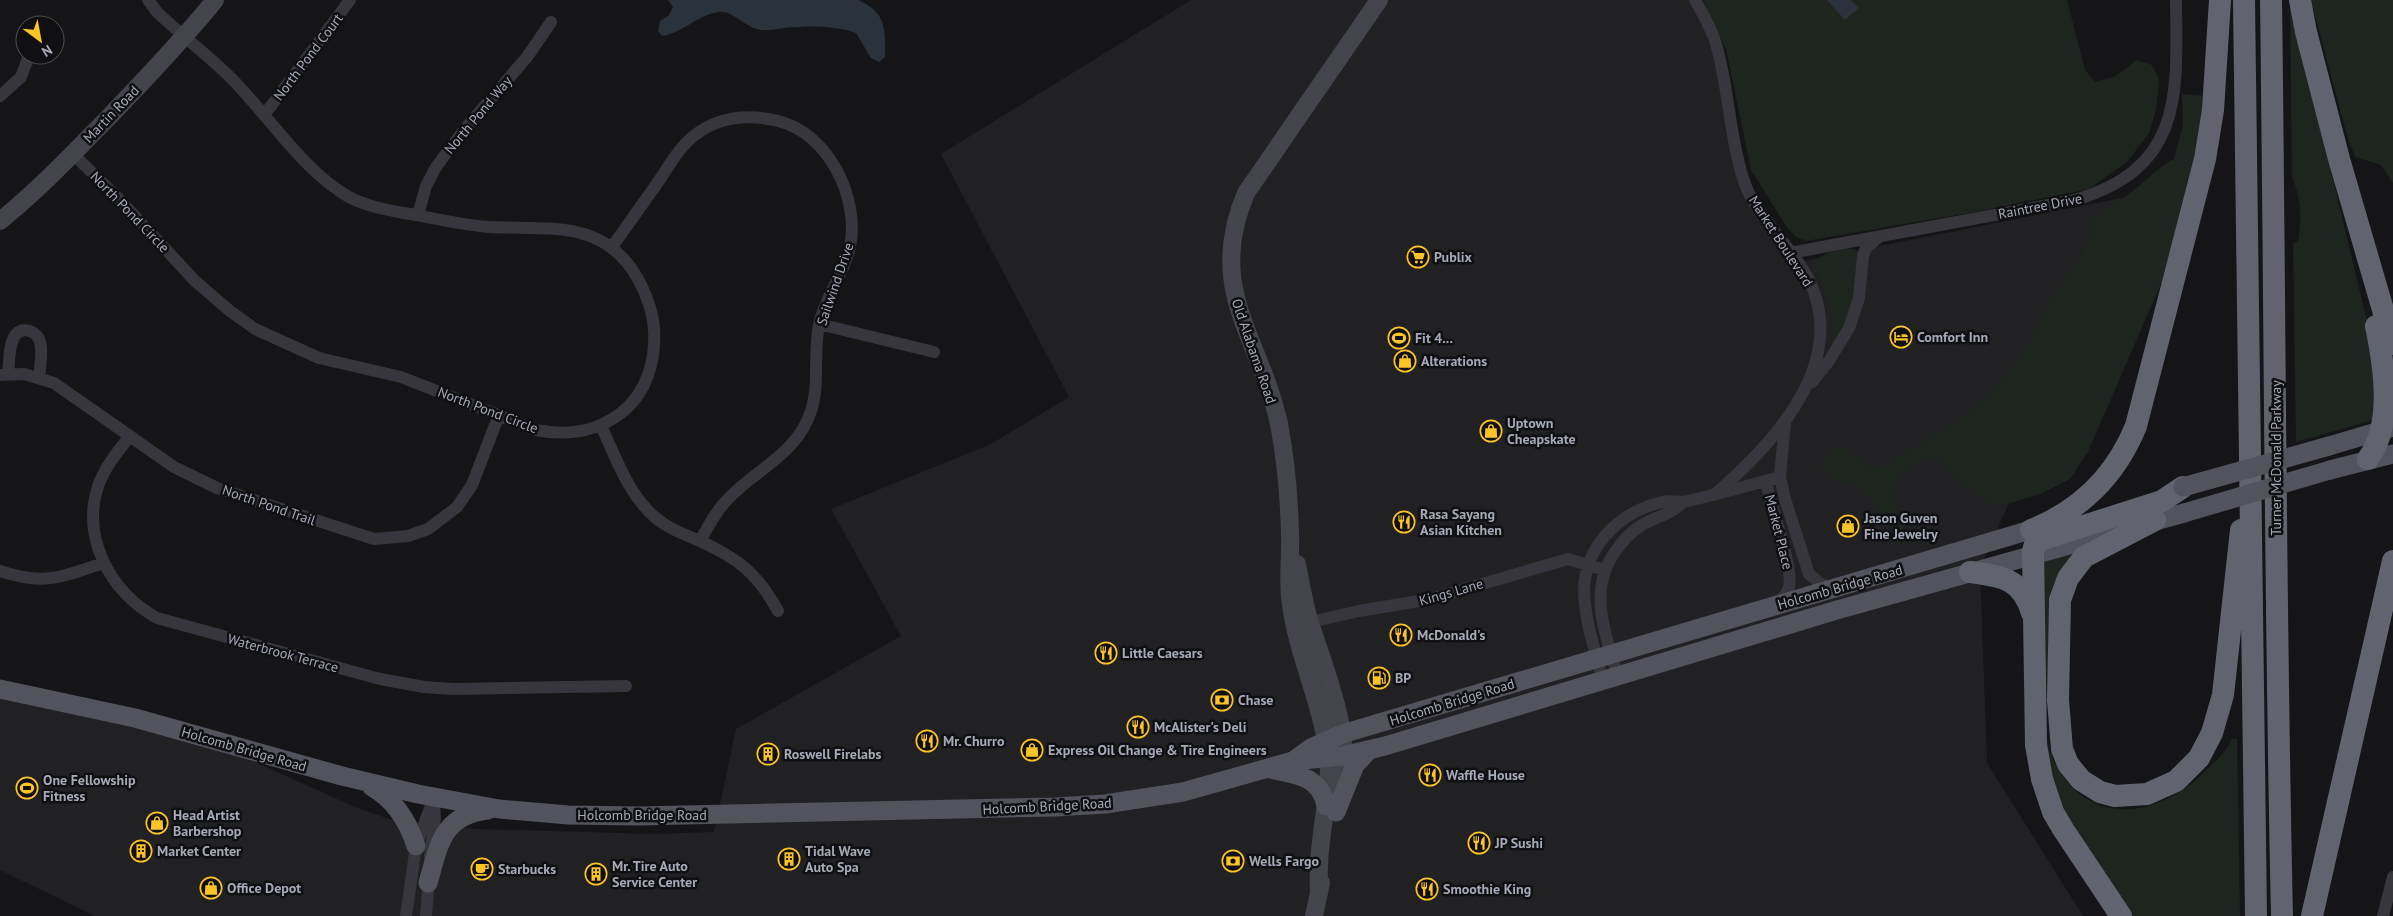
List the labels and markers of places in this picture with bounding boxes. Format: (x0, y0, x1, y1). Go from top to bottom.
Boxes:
supermarket icon: Publix (1406, 245, 1430, 269)
place label: Publix (1434, 248, 1473, 266)
hotel icon: Comfort Inn (1889, 325, 1913, 349)
sports icon: Fit 4... (1387, 326, 1411, 350)
place label: Comfort Inn (1917, 328, 1988, 346)
place label: Fit 4... (1415, 329, 1453, 347)
shop icon: Alterations (1393, 349, 1417, 373)
place label: Alterations (1421, 352, 1487, 370)
place label: Uptown Cheapskate (1507, 414, 1576, 448)
shop icon: Uptown Cheapskate (1479, 419, 1503, 443)
place label: Rasa Sayang Asian Kitchen (1420, 505, 1502, 539)
place label: Jason Guven Fine Jewelry (1863, 509, 1938, 543)
restaurant icon: Rasa Sayang Asian Kitchen (1392, 510, 1416, 534)
shop icon: Jason Guven Fine Jewelry (1836, 514, 1860, 538)
restaurant icon: McDonald's (1389, 623, 1413, 647)
place label: McDonald's (1417, 626, 1486, 644)
restaurant icon: Little Caesars (1094, 641, 1118, 665)
place label: Little Caesars (1122, 644, 1203, 662)
fuel station icon: BP (1367, 666, 1391, 690)
place label: BP (1395, 669, 1411, 687)
bank icon: Chase (1210, 688, 1234, 712)
place label: Chase (1238, 691, 1273, 709)
restaurant icon: McAlister's Deli (1126, 715, 1150, 739)
place label: McAlister's Deli (1154, 718, 1247, 736)
restaurant icon: Mr. Churro (915, 729, 939, 753)
place label: Mr. Churro (943, 732, 1005, 750)
shop icon: Express Oil Change & Tire Engineers (1020, 738, 1044, 762)
place label: Express Oil Change & Tire Engineers (1048, 741, 1267, 759)
building icon: Roswell Firelabs (756, 742, 780, 766)
place label: Roswell Firelabs (784, 745, 882, 763)
restaurant icon: Waffle House (1418, 763, 1442, 787)
place label: Waffle House (1446, 766, 1525, 784)
place label: One Fellowship Fitness (43, 771, 136, 805)
sports icon: One Fellowship Fitness (15, 776, 39, 800)
place label: Head Artist Barbershop (173, 806, 242, 840)
shop icon: Head Artist Barbershop (145, 811, 169, 835)
restaurant icon: JP Sushi (1467, 831, 1491, 855)
place label: JP Sushi (1494, 834, 1543, 852)
building icon: Market Center (129, 839, 153, 863)
place label: Market Center (157, 842, 241, 860)
place label: Tidal Wave Auto Spa (805, 842, 871, 876)
building icon: Tidal Wave Auto Spa (777, 847, 801, 871)
bank icon: Wells Fargo (1221, 849, 1245, 873)
place label: Wells Fargo (1249, 852, 1320, 870)
cafe icon: Starbucks (470, 857, 494, 881)
place label: Mr. Tire Auto Service Center (612, 857, 697, 891)
place label: Starbucks (498, 860, 556, 878)
building icon: Mr. Tire Auto Service Center (584, 862, 608, 886)
shop icon: Office Depot (199, 876, 223, 900)
restaurant icon: Smoothie King (1415, 877, 1439, 901)
place label: Office Depot (227, 879, 301, 897)
place label: Smoothie King (1443, 880, 1531, 898)

